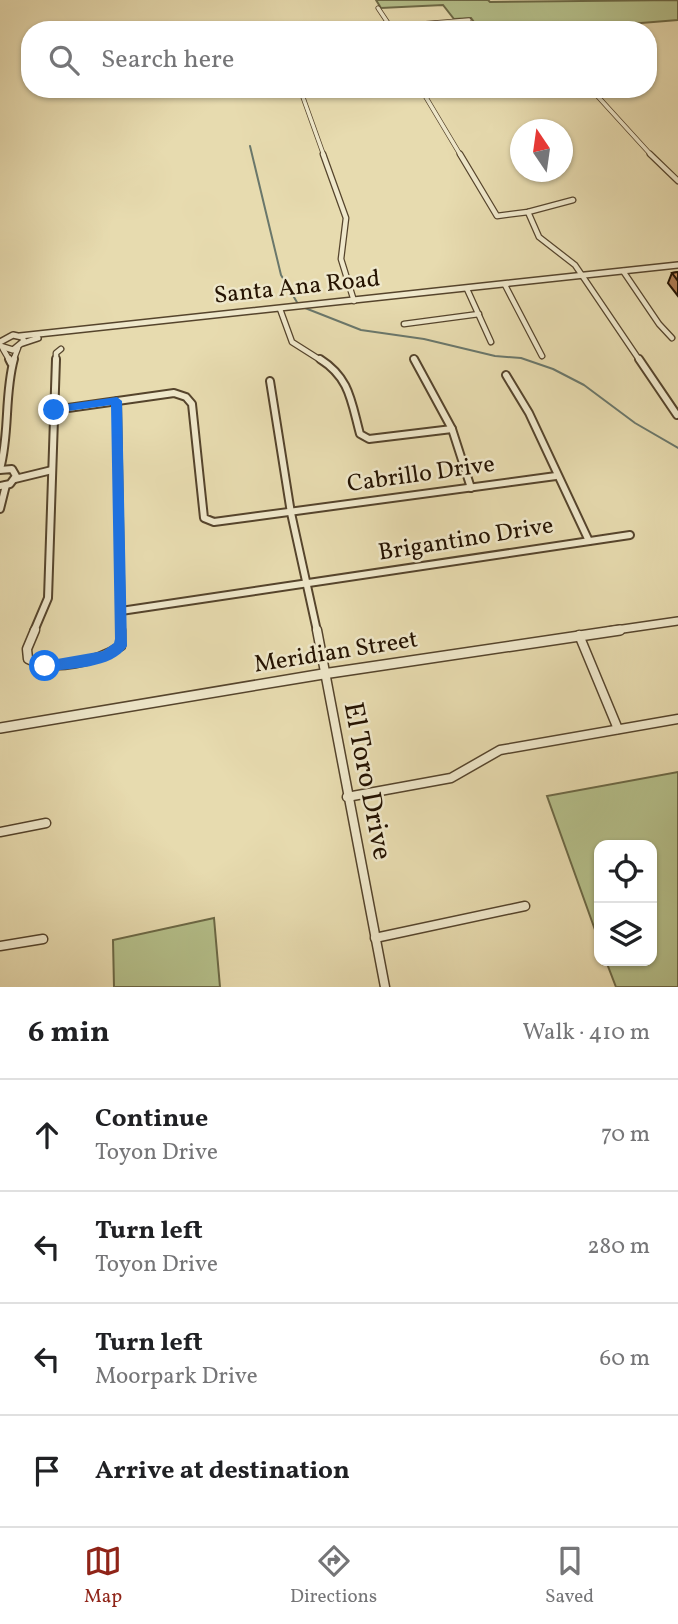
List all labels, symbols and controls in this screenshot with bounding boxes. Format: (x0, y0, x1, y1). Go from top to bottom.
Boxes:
search box (21, 21, 657, 98)
icon: search (45, 41, 83, 79)
text: Search here (101, 42, 234, 78)
north arrow (510, 119, 573, 182)
street label: Santa Ana Road (212, 262, 382, 314)
route end (38, 394, 69, 425)
street label: Cabrillo Drive (345, 448, 497, 502)
street label: Brigantino Drive (376, 509, 556, 571)
street label: Meridian Street (252, 623, 420, 683)
route start (29, 650, 60, 681)
street label: El Toro Drive (333, 699, 401, 863)
map controls (594, 840, 657, 966)
button: locate (594, 840, 657, 903)
button: layers (594, 903, 657, 966)
text: 6 min (28, 1012, 110, 1054)
text: Walk · 410 m (523, 1017, 650, 1049)
text: Continue (95, 1101, 208, 1137)
icon: ahead (28, 1116, 66, 1154)
text: 70 m (601, 1119, 650, 1151)
text: Toyon Drive (95, 1137, 218, 1169)
text: Turn left (95, 1213, 203, 1249)
icon: left (28, 1228, 66, 1266)
text: 280 m (587, 1231, 650, 1263)
text: Toyon Drive (95, 1249, 218, 1281)
text: Turn left (95, 1325, 203, 1361)
icon: left (28, 1340, 66, 1378)
text: 60 m (600, 1343, 650, 1375)
text: Moorpark Drive (95, 1361, 258, 1393)
icon: arrive (28, 1452, 66, 1490)
text: Arrive at destination (95, 1453, 350, 1489)
tab: Map (84, 1542, 122, 1610)
tab: Directions (290, 1542, 377, 1610)
tab: Saved (545, 1542, 594, 1610)

